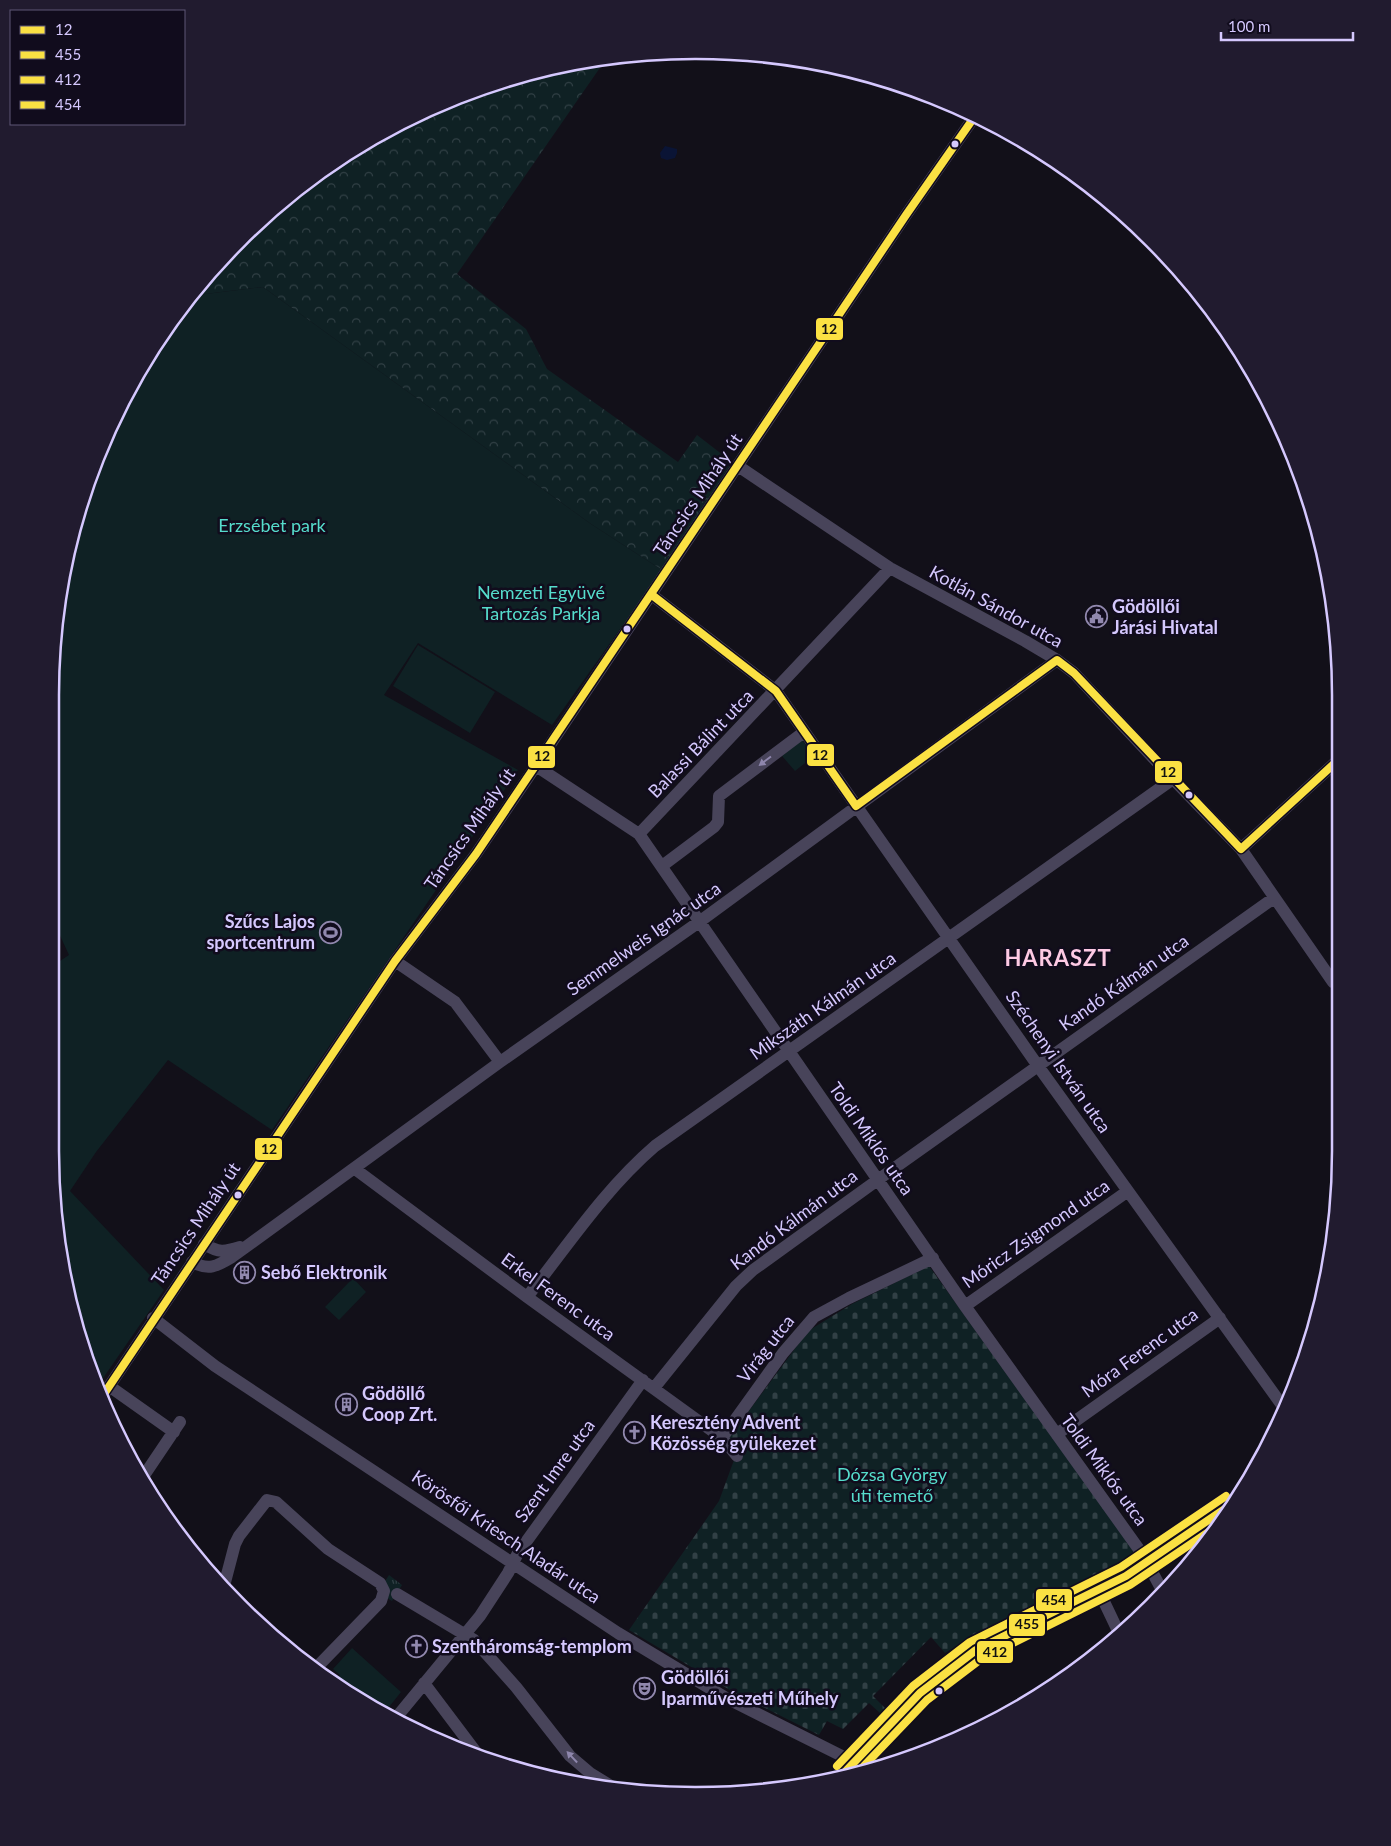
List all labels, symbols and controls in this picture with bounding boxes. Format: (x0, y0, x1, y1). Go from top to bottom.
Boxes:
legend (10, 10, 185, 125)
scale bar (1221, 10, 1354, 42)
text: 100 m (1228, 17, 1270, 35)
text: 12 (55, 20, 72, 38)
text: 455 (55, 45, 81, 63)
text: 412 (55, 70, 81, 88)
text: 454 (55, 95, 81, 113)
unlabelled marker (950, 139, 960, 149)
line badge: 12 (815, 317, 844, 341)
text: 12 (821, 320, 837, 337)
street label: Táncsics Mihály út (648, 428, 747, 560)
park label: Erzsébet park (218, 514, 327, 536)
street label: Kotlán Sándor utca (926, 560, 1067, 652)
park label: Nemzeti Együvé Tartozás Parkja (477, 581, 605, 624)
place label: Gödöllői Járási Hivatal (1112, 595, 1218, 638)
public building icon: Gödöllői Járási Hivatal (1084, 605, 1108, 629)
unlabelled marker (622, 624, 632, 634)
street label: Balassi Bálint utca (643, 685, 758, 802)
line badge: 12 (806, 743, 835, 767)
line badge: 12 (527, 745, 556, 769)
text: 12 (812, 746, 828, 763)
text: 12 (534, 747, 550, 764)
one-way arrow (758, 756, 772, 766)
line badge: 12 (1154, 760, 1183, 784)
street label: Táncsics Mihály út (419, 763, 520, 893)
text: 12 (1160, 763, 1176, 780)
unlabelled marker (1184, 790, 1194, 800)
street label: Semmelweis Ignác utca (562, 877, 725, 1000)
place label: Szűcs Lajos sportcentrum (206, 910, 315, 953)
sports icon: Szűcs Lajos sportcentrum (319, 920, 343, 944)
street label: Kandó Kálmán utca (1054, 929, 1192, 1035)
district label: HARASZT (1004, 944, 1112, 971)
street label: Mikszáth Kálmán utca (745, 946, 900, 1064)
street label: Széchenyi István utca (1001, 986, 1116, 1137)
street label: Toldi Miklós utca (825, 1078, 919, 1199)
line badge: 12 (254, 1137, 283, 1161)
text: 12 (261, 1140, 277, 1157)
street label: Táncsics Mihály út (146, 1157, 245, 1289)
street label: Kandó Kálmán utca (726, 1164, 861, 1274)
street label: Móricz Zsigmond utca (958, 1174, 1113, 1292)
unlabelled marker (233, 1190, 243, 1200)
street label: Erkel Ferenc utca (497, 1247, 620, 1345)
building icon: Sebő Elektronik (233, 1261, 257, 1285)
place label: Sebő Elektronik (261, 1261, 388, 1283)
street label: Móra Ferenc utca (1077, 1303, 1202, 1402)
street label: Virág utca (732, 1310, 798, 1387)
place label: Gödöllő Coop Zrt. (362, 1382, 437, 1425)
building icon: Gödöllő Coop Zrt. (334, 1392, 358, 1416)
street label: Toldi Miklós utca (1057, 1409, 1153, 1530)
place label: Keresztény Advent Közösség gyülekezet (650, 1411, 816, 1454)
street label: Szent Imre utca (509, 1415, 599, 1526)
church icon: Keresztény Advent Közösség gyülekezet (622, 1421, 646, 1445)
park label: Dózsa György úti temető (837, 1463, 948, 1506)
street label: Körösfői Kriesch Aladár utca (408, 1465, 605, 1608)
line badge: 454 (1035, 1588, 1073, 1612)
text: 454 (1042, 1591, 1066, 1608)
line badge: 455 (1008, 1613, 1046, 1637)
text: 455 (1015, 1615, 1039, 1632)
church icon: Szentháromság-templom (404, 1635, 428, 1659)
place label: Szentháromság-templom (432, 1635, 632, 1657)
line badge: 412 (976, 1640, 1014, 1664)
text: 412 (983, 1643, 1007, 1660)
place label: Gödöllői Iparművészeti Műhely (661, 1666, 839, 1709)
theatre icon: Gödöllői Iparművészeti Műhely (633, 1676, 657, 1700)
unlabelled marker (934, 1686, 944, 1696)
one-way arrow (566, 1752, 578, 1764)

